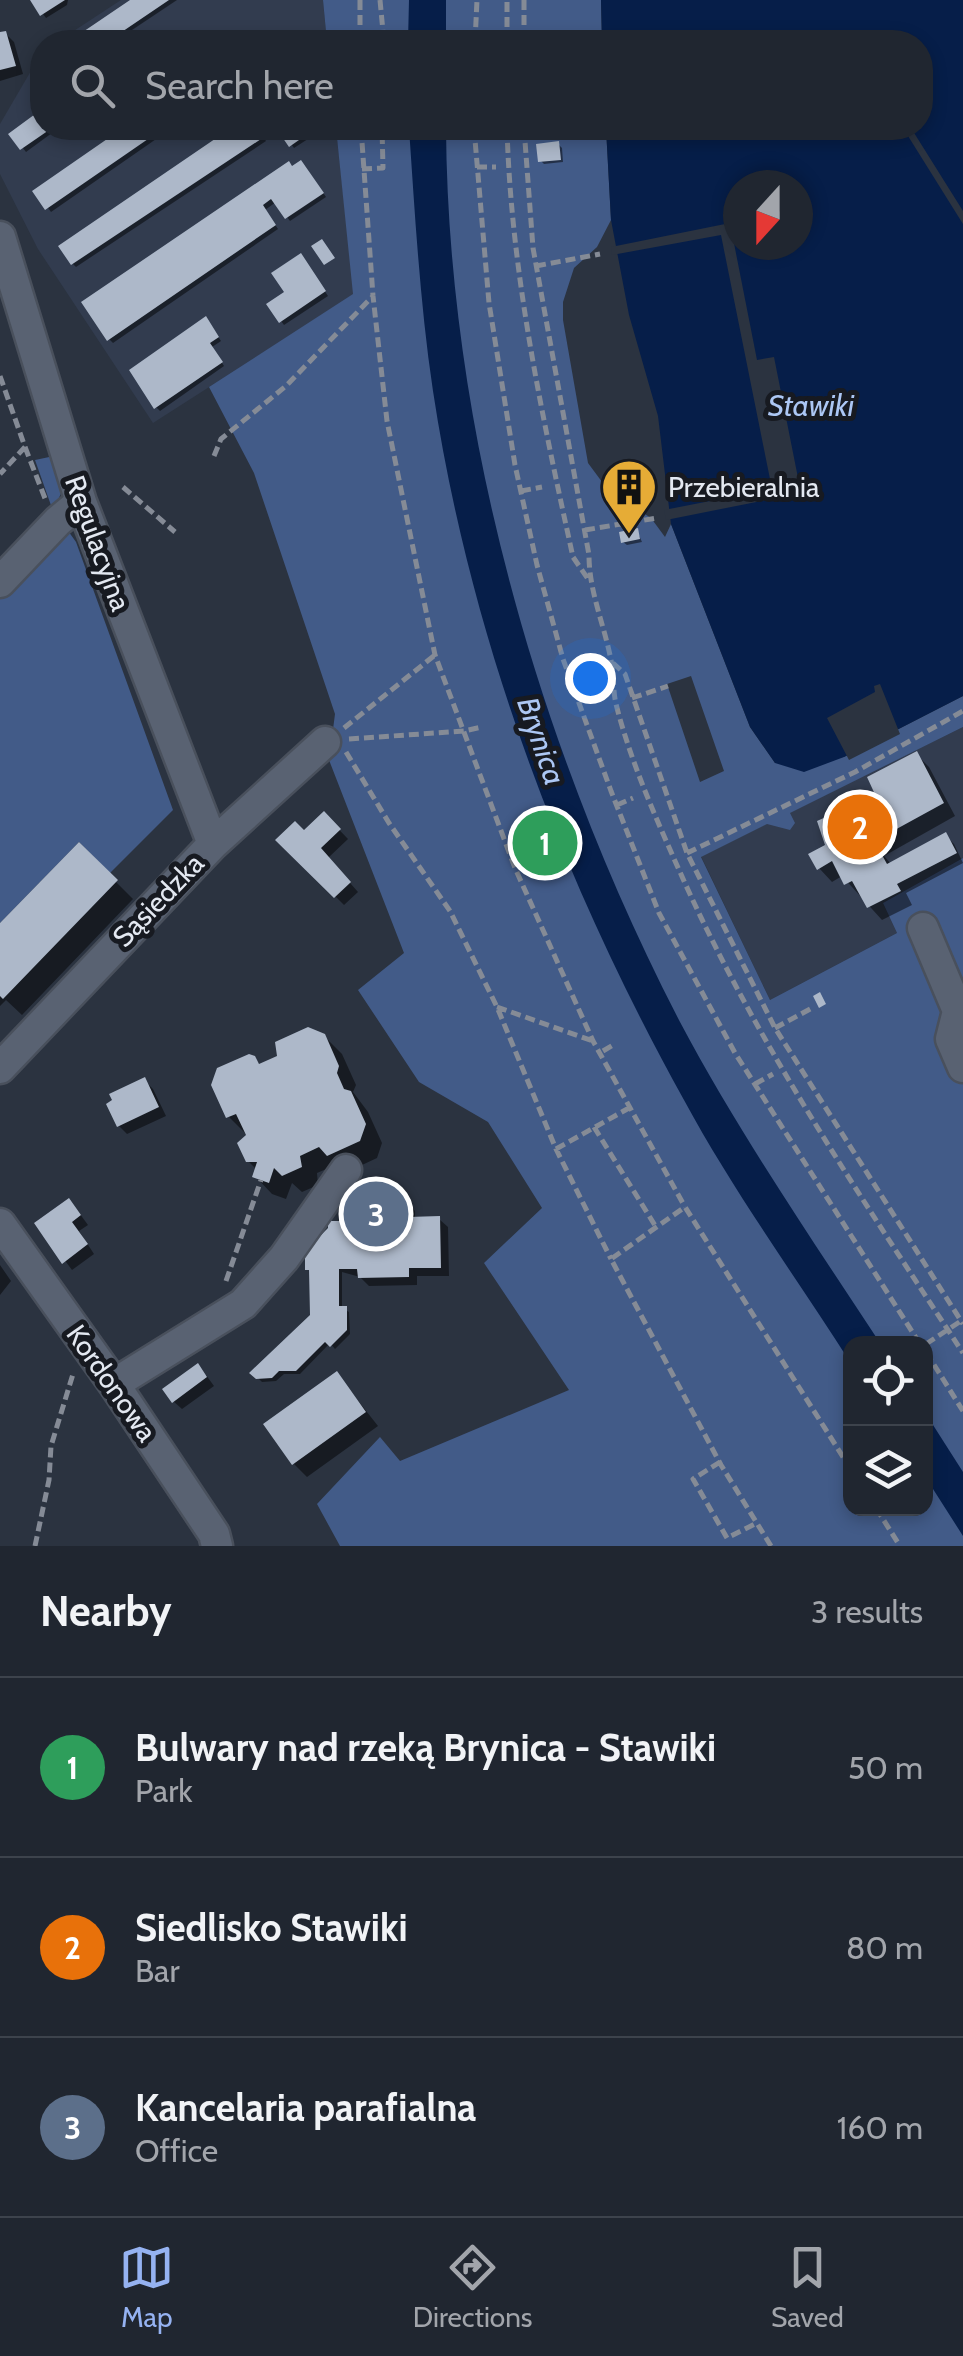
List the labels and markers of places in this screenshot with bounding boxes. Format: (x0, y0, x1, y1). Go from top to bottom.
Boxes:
building icon: Przebieralnia (599, 457, 659, 536)
place label: Przebieralnia (668, 470, 820, 504)
pin: 2 (828, 790, 892, 864)
pin: 1 (512, 806, 578, 880)
pin: 3 (344, 1176, 408, 1252)

